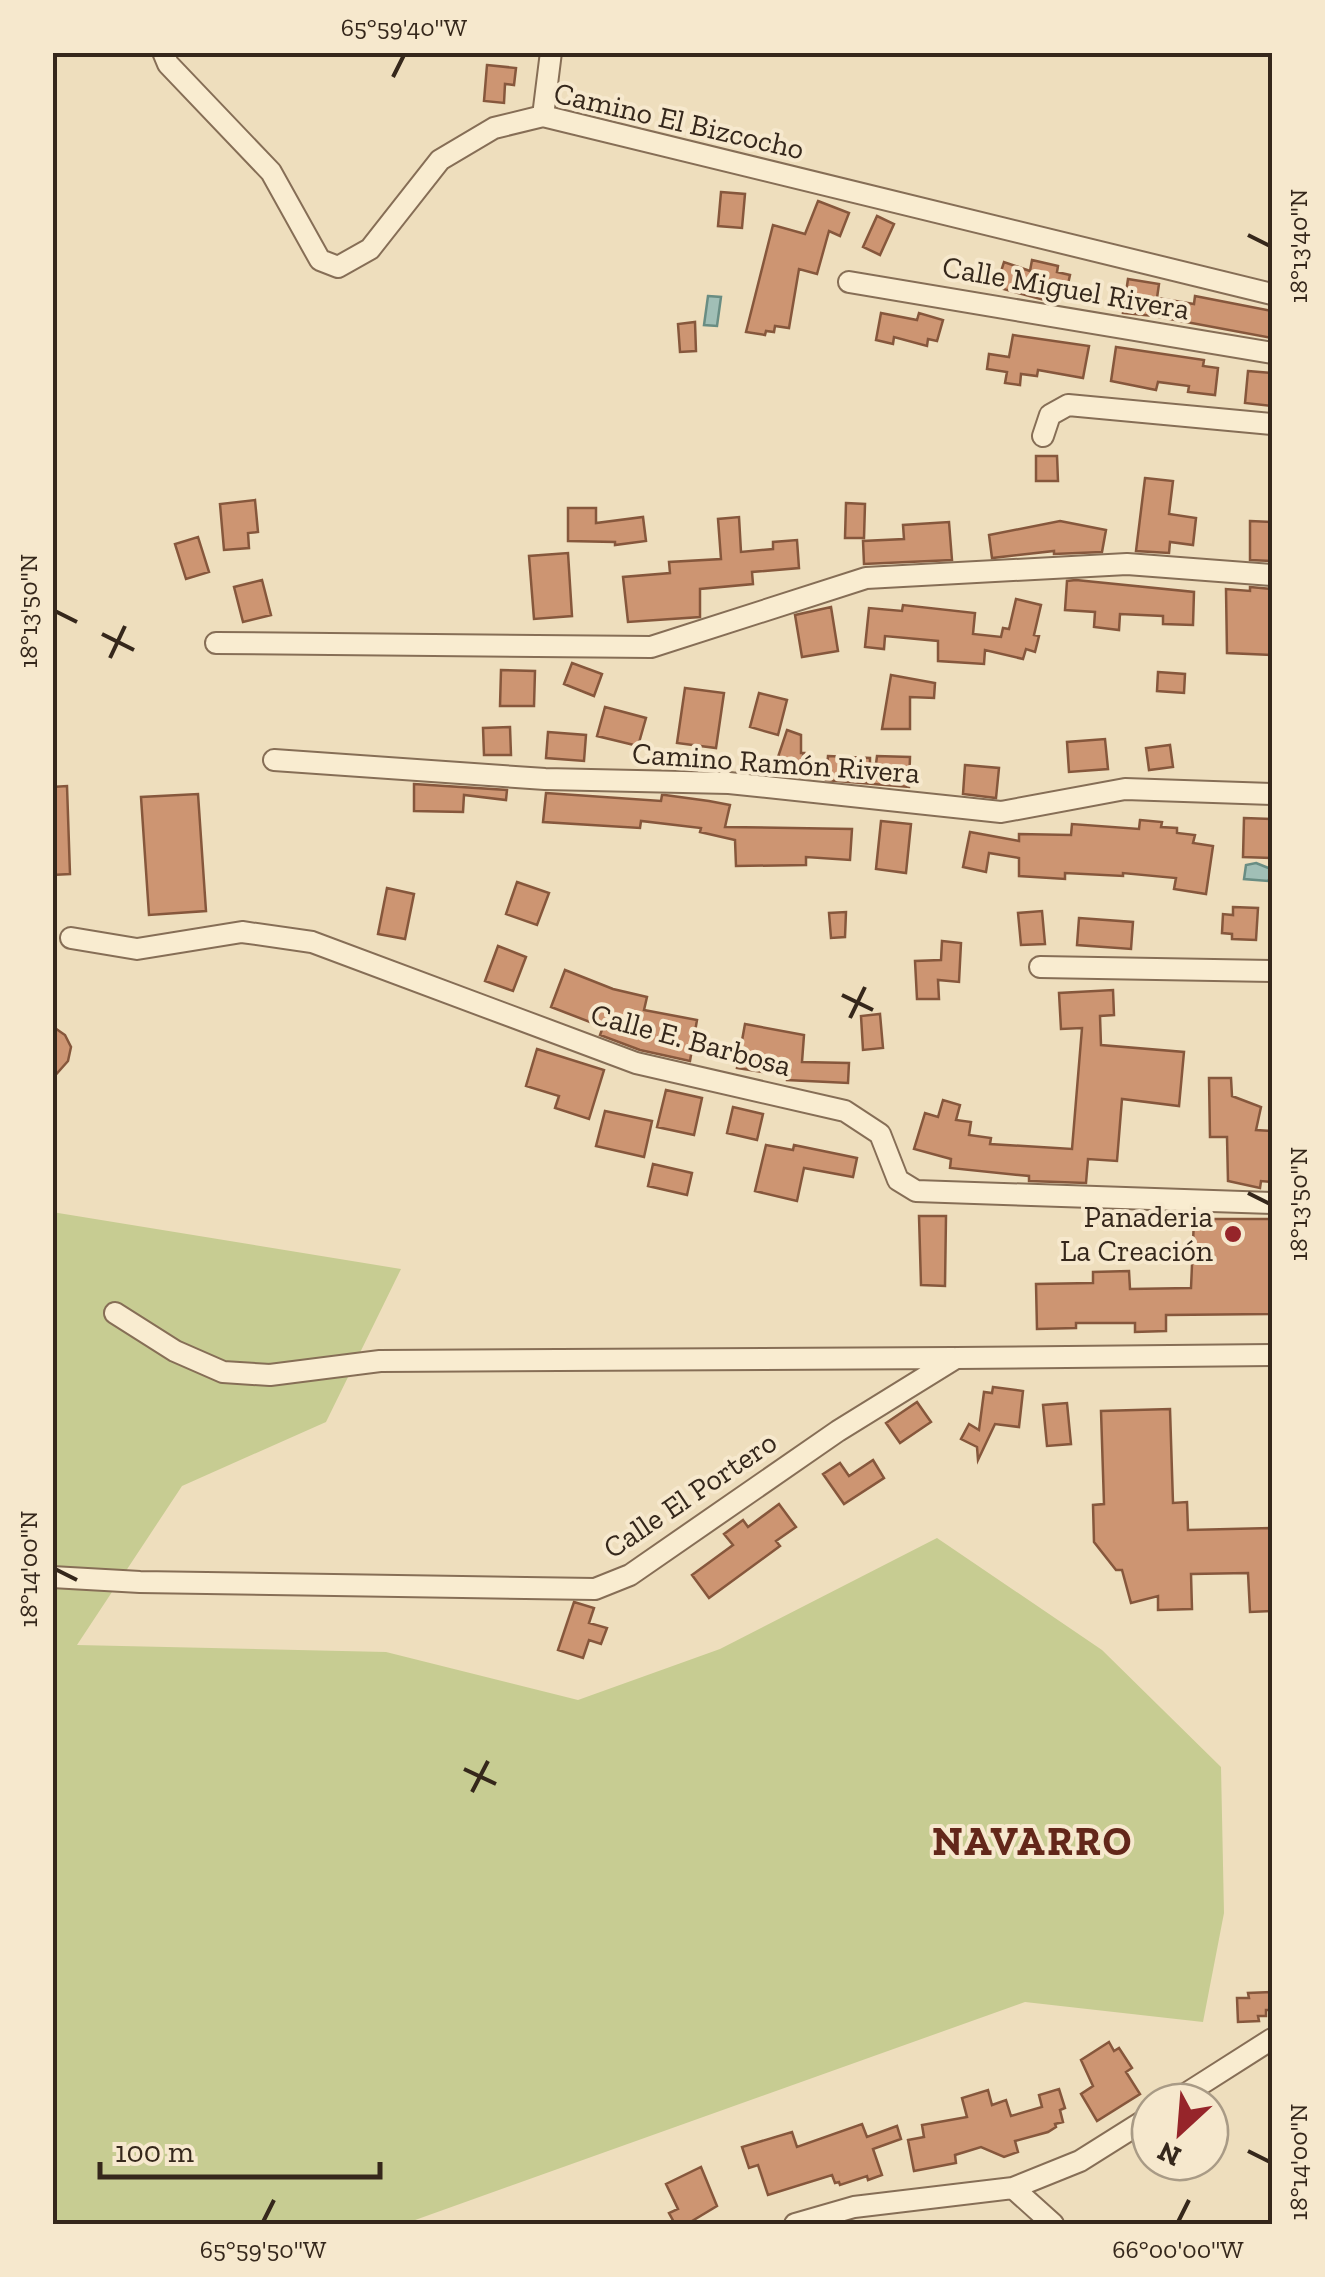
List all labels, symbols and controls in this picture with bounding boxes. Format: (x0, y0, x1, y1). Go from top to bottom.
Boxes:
text: 65°59'40"W (341, 12, 468, 42)
street label: Camino El Bizcocho (550, 75, 808, 167)
text: 18°13'40"N (1283, 189, 1313, 303)
street label: Calle Miguel Rivera (940, 249, 1192, 327)
text: 18°13'50"N (13, 554, 43, 668)
street label: Camino Ramón Rivera (631, 735, 921, 791)
street label: Calle E. Barbosa (587, 996, 795, 1084)
text: 18°13'50"N (1283, 1147, 1313, 1261)
place label: Panaderia La Creación (1060, 1199, 1213, 1269)
marker: Panaderia La Creación (1222, 1223, 1244, 1245)
street label: Calle El Portero (597, 1424, 783, 1566)
text: 18°14'00"N (13, 1511, 43, 1627)
district label: NAVARRO (932, 1817, 1134, 1865)
north arrow (1130, 2082, 1230, 2182)
text: 18°14'00"N (1283, 2104, 1313, 2220)
scale bar (100, 2117, 380, 2179)
text: 100 m (115, 2134, 194, 2170)
text: N (1152, 2135, 1186, 2174)
text: 65°59'50"W (200, 2234, 327, 2264)
text: 66°00'00"W (1112, 2234, 1244, 2264)

